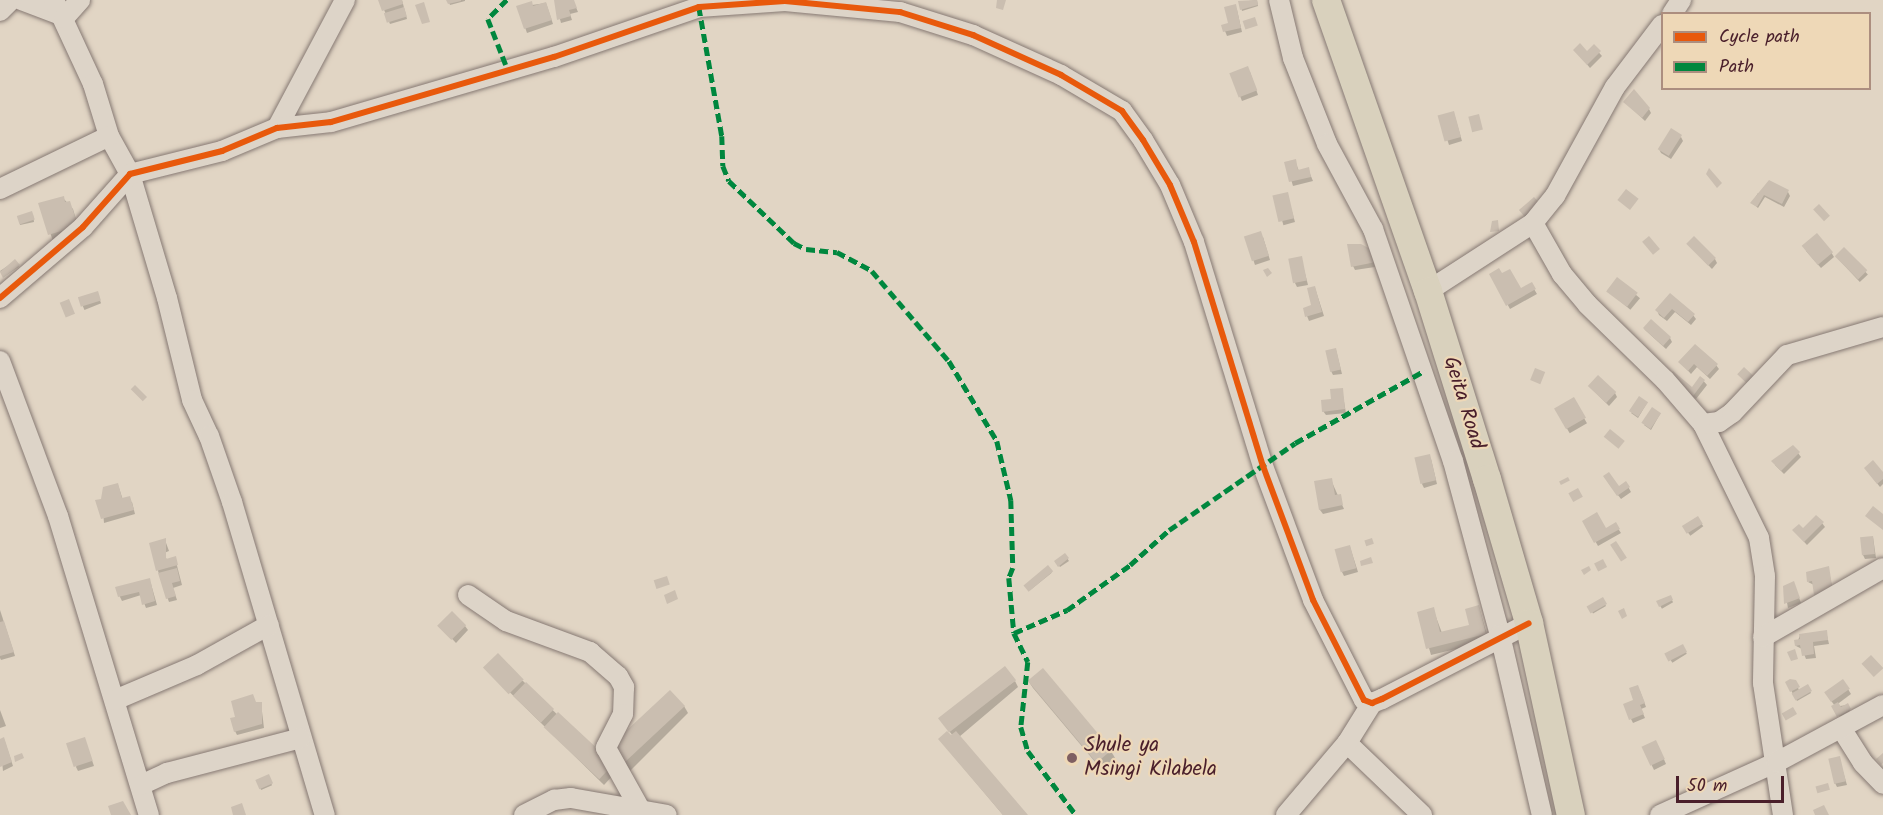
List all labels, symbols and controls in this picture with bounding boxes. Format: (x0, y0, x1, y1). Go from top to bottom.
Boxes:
legend (1661, 12, 1871, 90)
text: Cycle path (1719, 23, 1800, 52)
text: Path (1719, 53, 1754, 82)
street label: Geita Road (1437, 354, 1489, 452)
place label: Shule ya Msingi Kilabela (1084, 733, 1217, 783)
marker: Shule ya Msingi Kilabela (1065, 751, 1079, 765)
scale bar (1679, 764, 1787, 802)
text: 50 m (1687, 772, 1727, 801)

